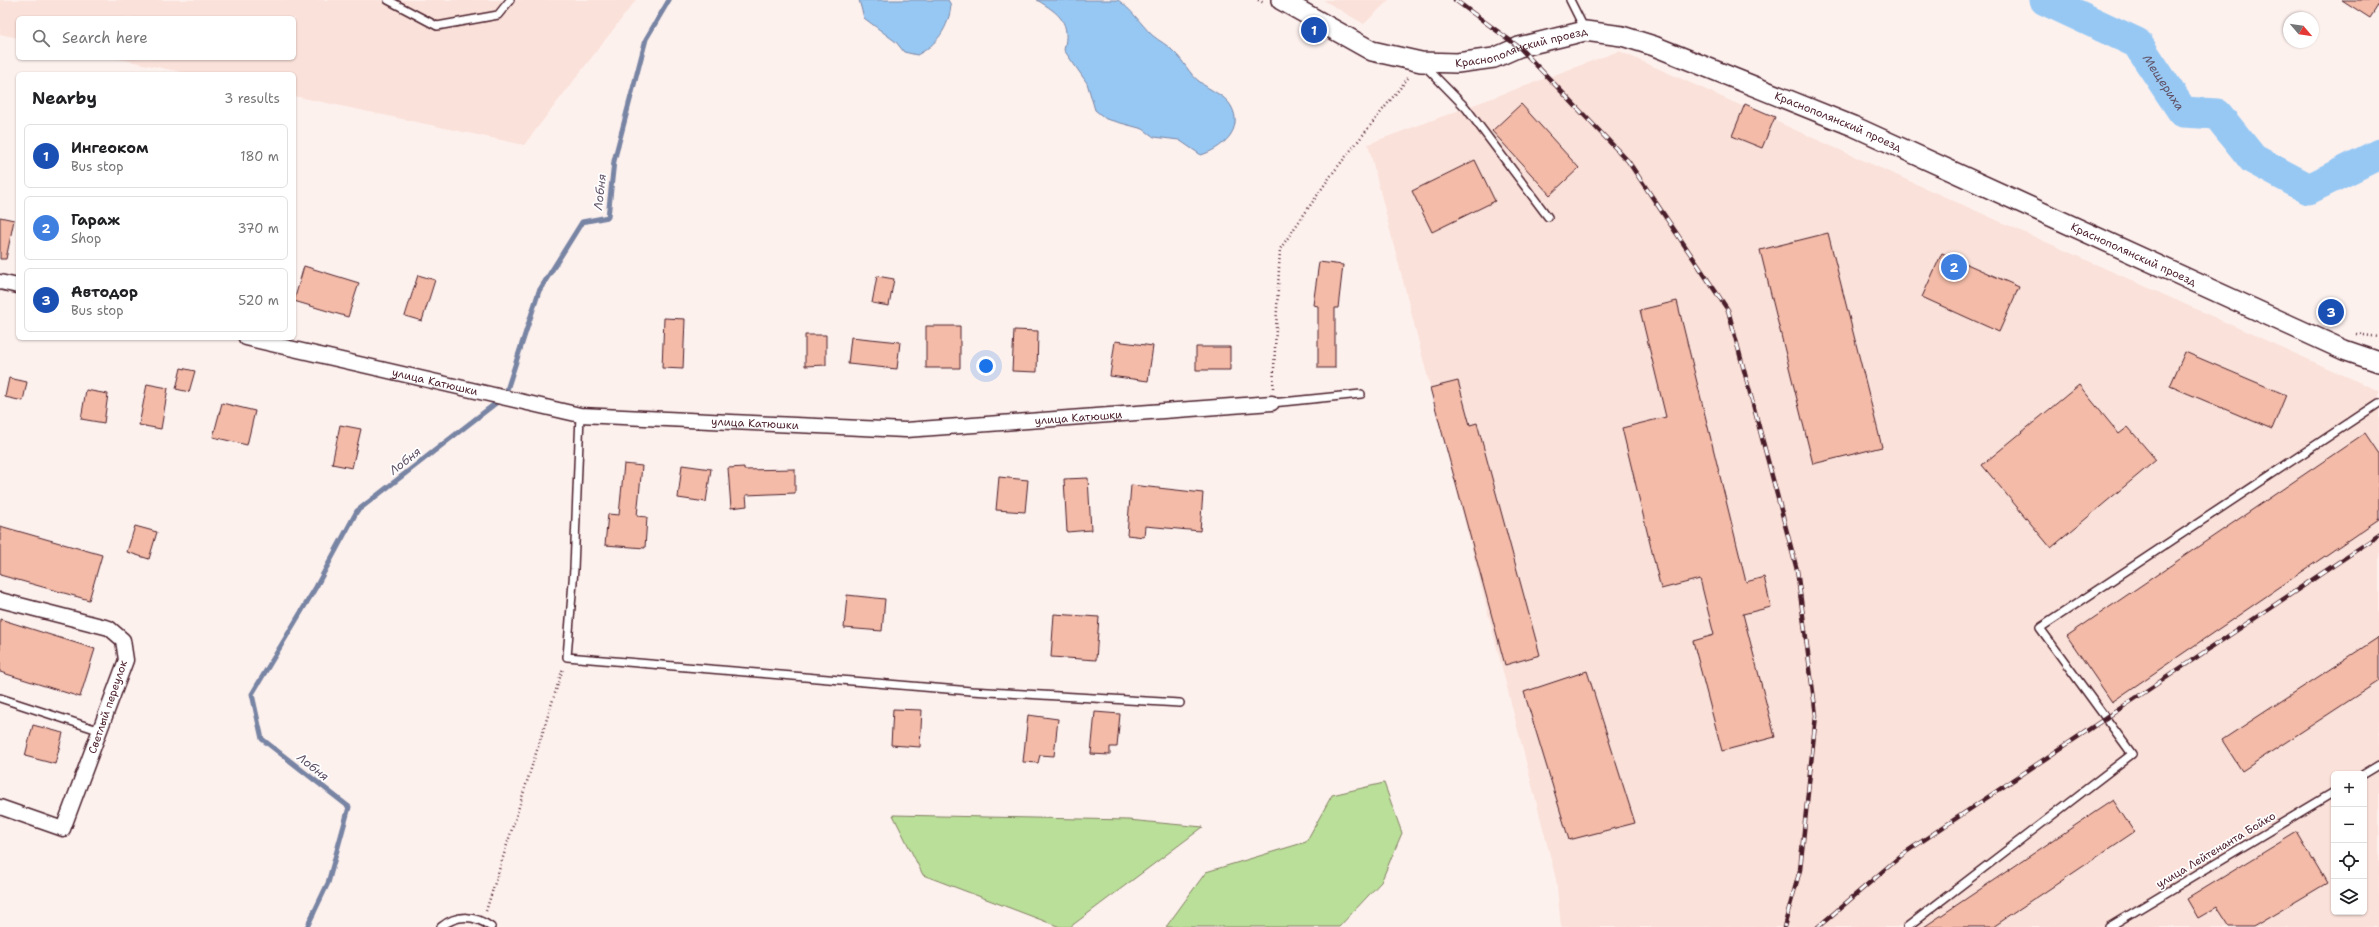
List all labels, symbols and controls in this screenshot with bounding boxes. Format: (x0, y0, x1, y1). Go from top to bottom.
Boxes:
north arrow (2283, 12, 2319, 48)
pin: 1 (1301, 15, 1327, 45)
search box (16, 16, 296, 60)
street label: Краснополянский проезд (1454, 23, 1589, 71)
icon: search (30, 27, 52, 49)
text: Search here (62, 28, 148, 48)
water label: Мещериха (2139, 51, 2188, 114)
text: Nearby (32, 87, 97, 109)
street label: Краснополянский проезд (1773, 88, 1904, 155)
text: 3 results (224, 90, 280, 107)
text: Ингеоком (71, 138, 148, 158)
text: 1 (43, 148, 49, 165)
text: 180 m (240, 148, 279, 165)
text: Bus stop (71, 158, 123, 175)
water label: Лобня (590, 173, 610, 212)
text: Гараж (71, 210, 120, 230)
street label: Краснополянский проезд (2068, 219, 2199, 289)
text: 2 (41, 220, 51, 237)
text: 370 m (237, 220, 279, 237)
text: Shop (71, 230, 101, 247)
pin: 2 (1941, 252, 1967, 282)
text: Автодор (71, 282, 138, 302)
text: 3 (41, 292, 51, 309)
text: 520 m (238, 292, 279, 309)
pin: 3 (2318, 297, 2344, 327)
text: Bus stop (71, 302, 123, 319)
your location (976, 356, 996, 376)
street label: улица Катюшки (391, 364, 479, 399)
street label: улица Катюшки (1034, 407, 1123, 428)
street label: улица Катюшки (711, 414, 799, 433)
water label: Лобня (385, 443, 425, 479)
street label: Светлый переулок (85, 658, 131, 756)
water label: Лобня (293, 749, 333, 785)
map controls (2331, 771, 2367, 915)
button: + (2331, 771, 2367, 807)
button: − (2331, 807, 2367, 843)
street label: улица Лейтенанта Бойко (2153, 808, 2279, 892)
button: locate (2331, 843, 2367, 879)
button: layers (2331, 879, 2367, 915)

